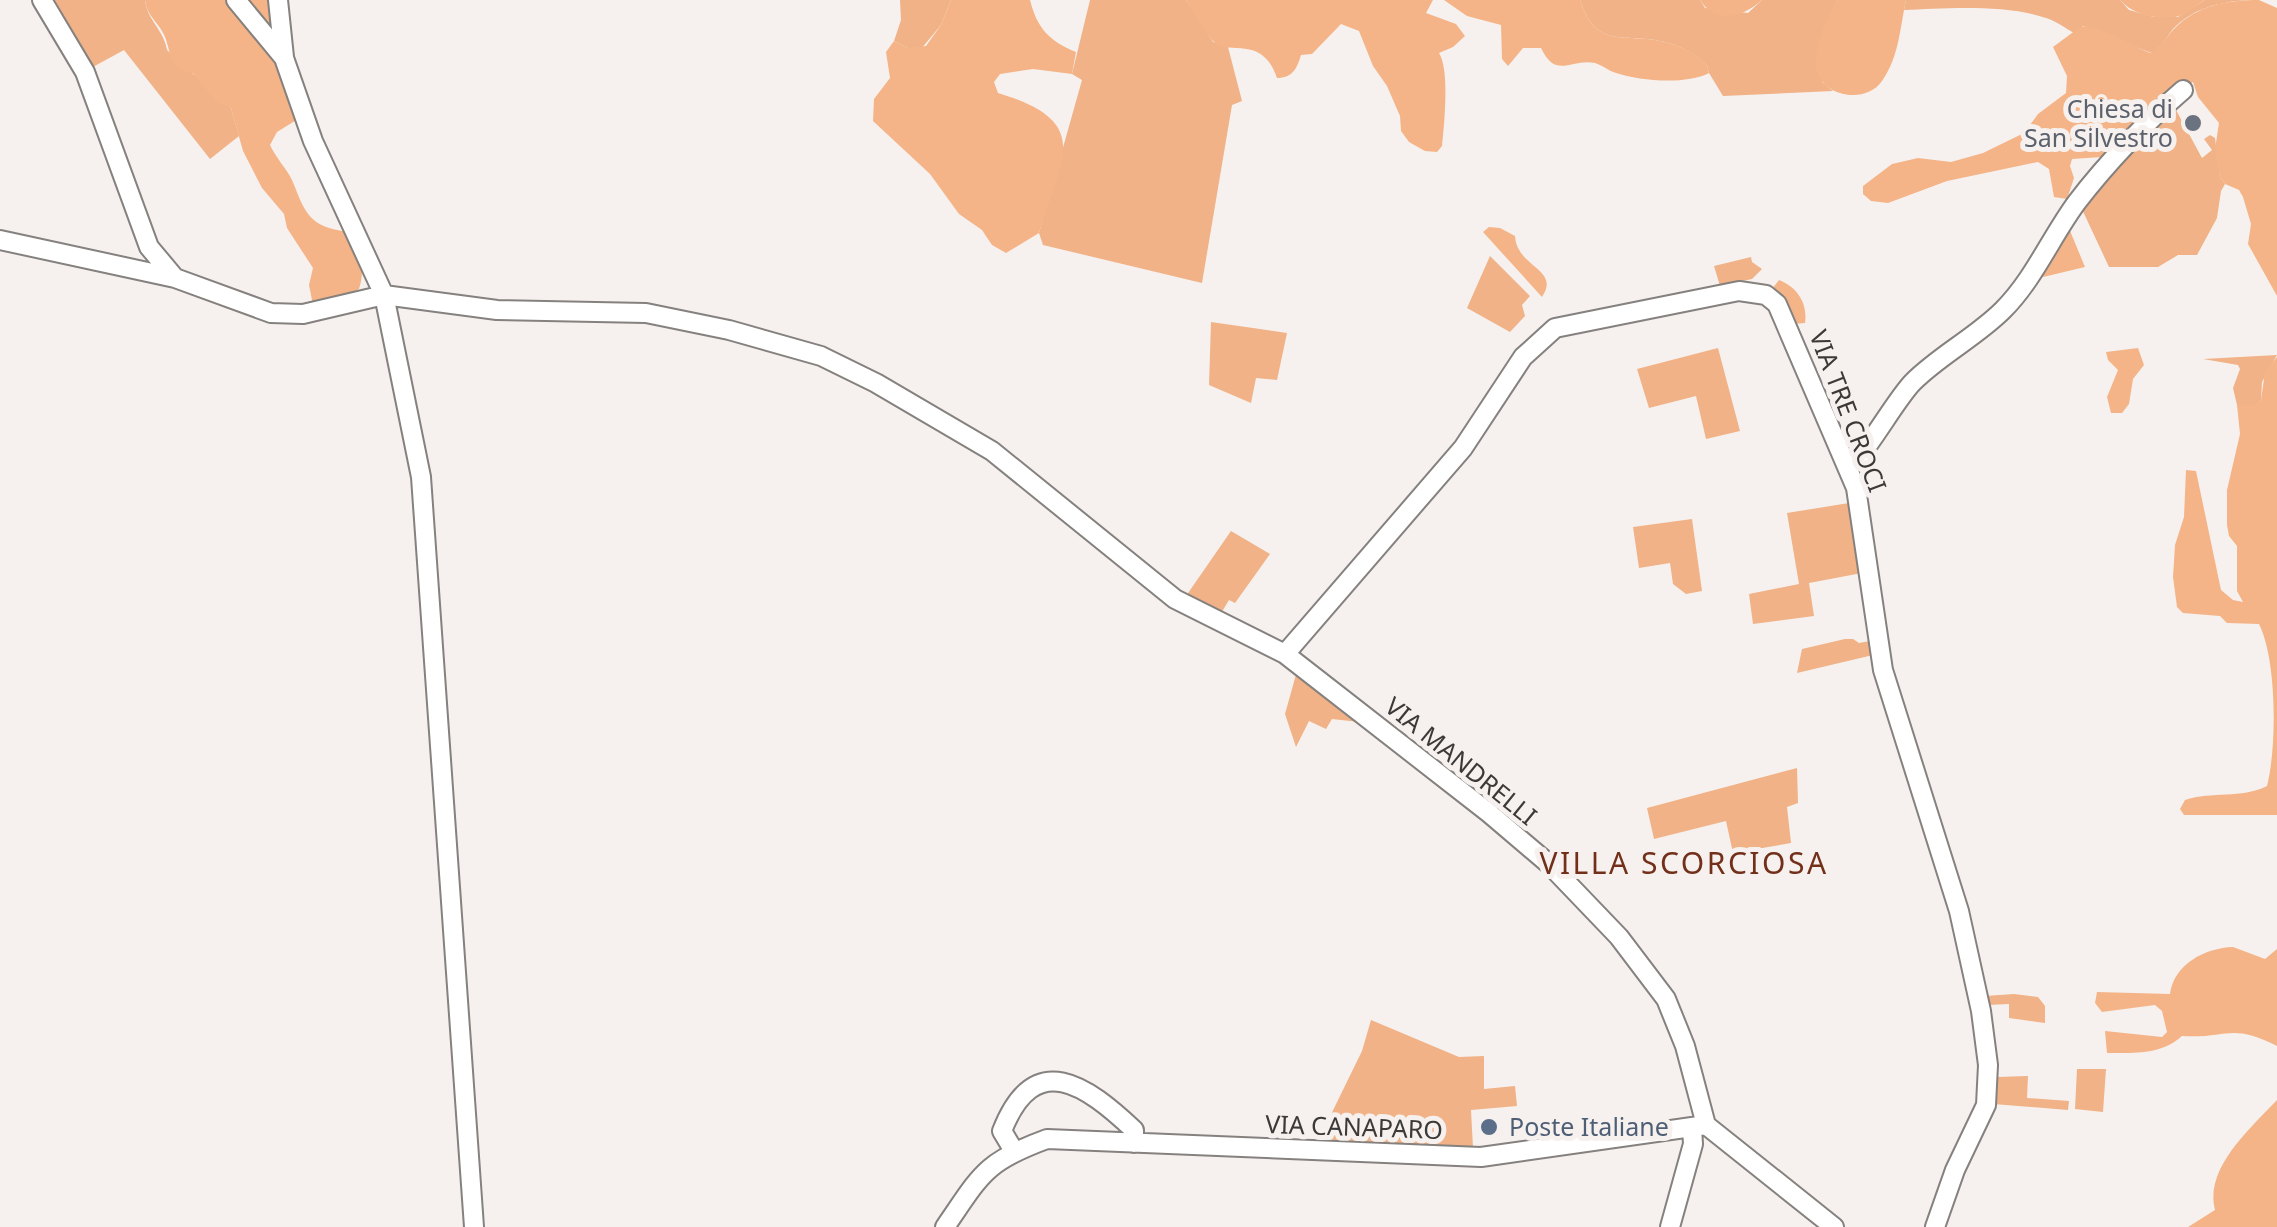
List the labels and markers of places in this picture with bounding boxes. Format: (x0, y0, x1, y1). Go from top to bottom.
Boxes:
place label: Chiesa di San Silvestro (2024, 91, 2173, 154)
marker: Chiesa di San Silvestro (2182, 112, 2204, 134)
place label: Poste Italiane (1509, 1109, 1669, 1143)
marker: Poste Italiane (1478, 1116, 1500, 1138)

